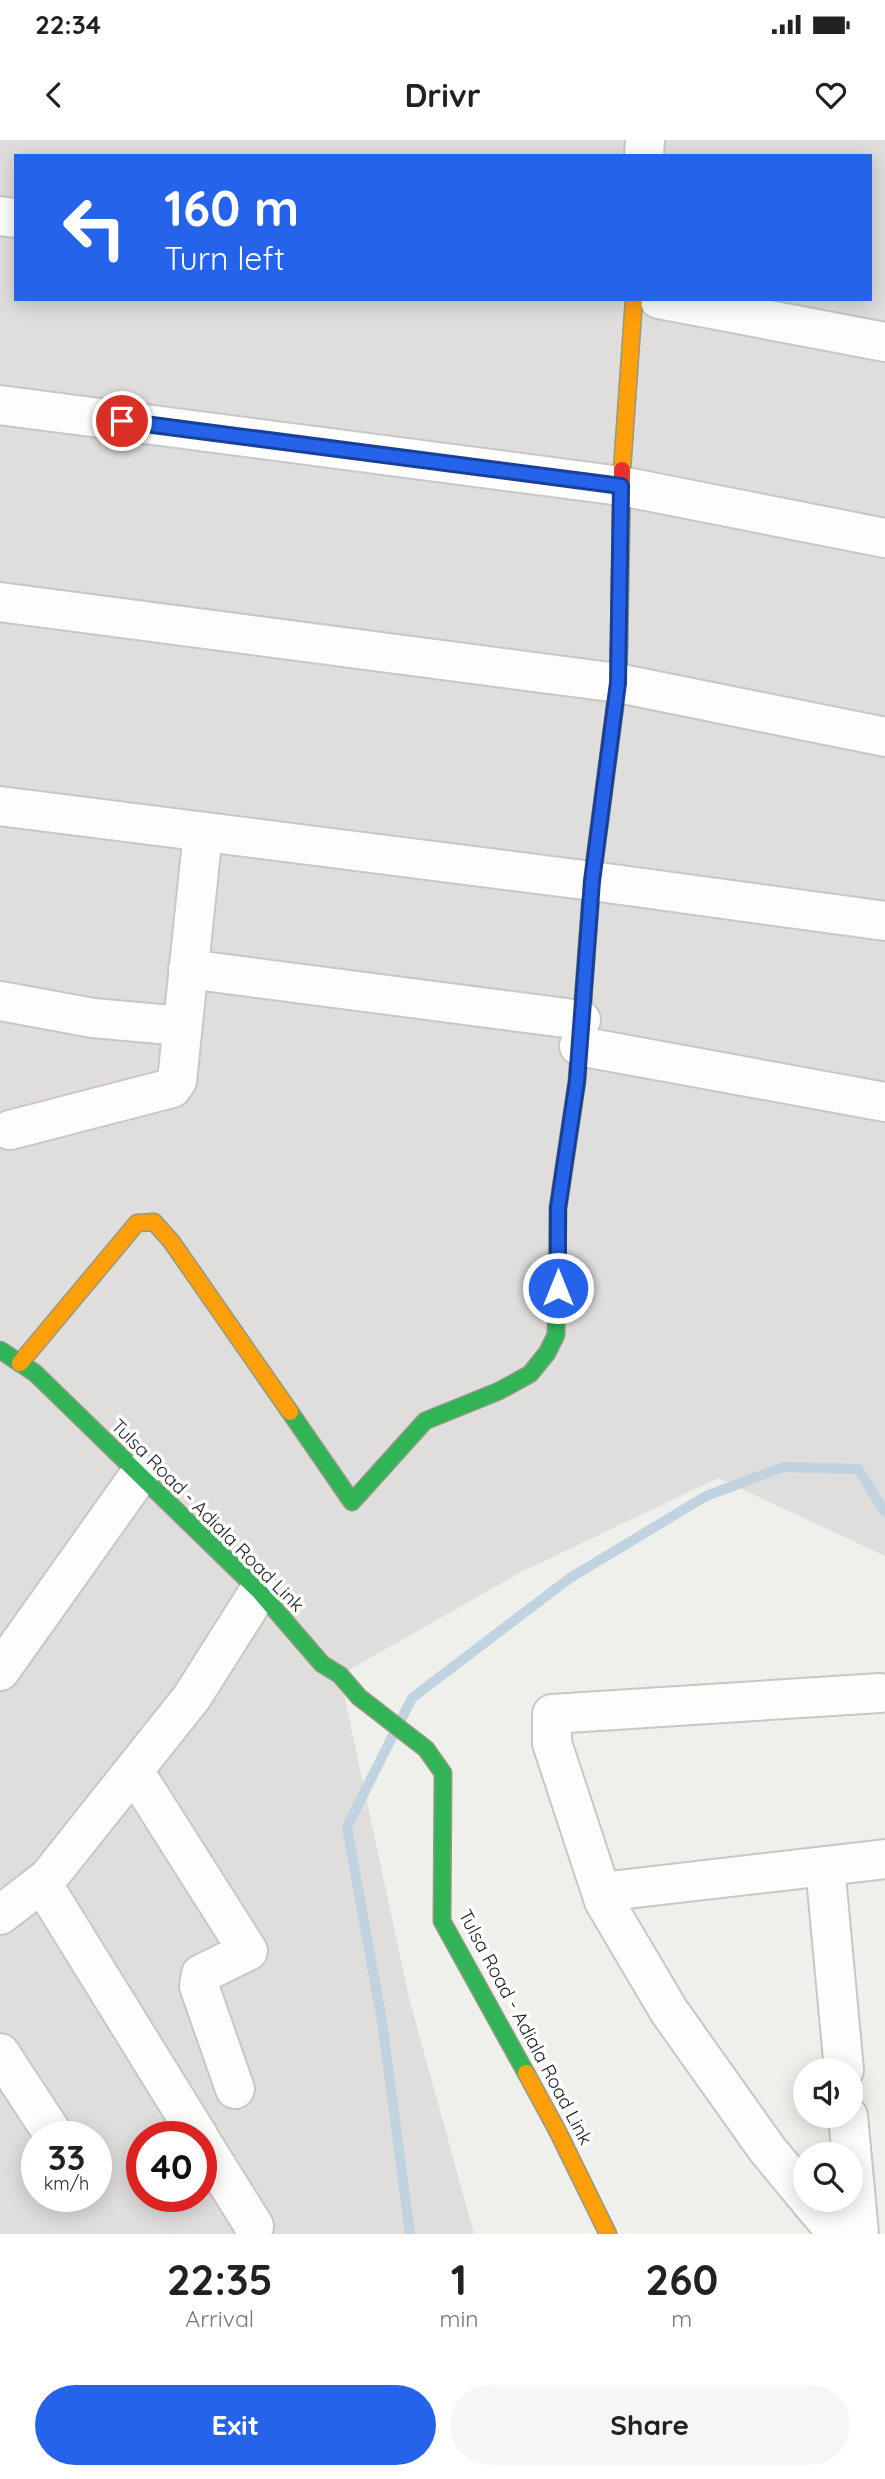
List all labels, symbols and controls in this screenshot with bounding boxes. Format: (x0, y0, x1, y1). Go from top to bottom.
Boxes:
text: 22:34 (35, 8, 101, 41)
text: Drivr (404, 75, 481, 115)
icon: back (35, 76, 73, 114)
icon: heart (812, 76, 850, 114)
text: 160 m (164, 177, 299, 238)
icon: left (49, 182, 140, 273)
text: Turn left (164, 238, 285, 278)
pin (92, 391, 152, 451)
icon: arrive (103, 402, 141, 440)
position arrow (521, 1251, 595, 1325)
street label: Tulsa Road - Adiala Road Link (106, 1413, 310, 1617)
street label: Tulsa Road - Adiala Road Link (454, 1905, 598, 2149)
map controls (793, 2058, 863, 2212)
button: sound (793, 2058, 863, 2128)
speed limit sign: 40 (126, 2121, 217, 2212)
text: 33 (48, 2135, 85, 2179)
button: search (793, 2142, 863, 2212)
text: km/h (44, 2172, 89, 2195)
text: 22:35 (167, 2253, 273, 2306)
text: 1 (451, 2253, 467, 2306)
text: 260 (645, 2253, 718, 2306)
text: Arrival (185, 2304, 254, 2333)
text: min (439, 2304, 479, 2333)
text: m (671, 2304, 692, 2333)
button: Exit (35, 2385, 436, 2465)
button: Share (450, 2385, 850, 2465)

